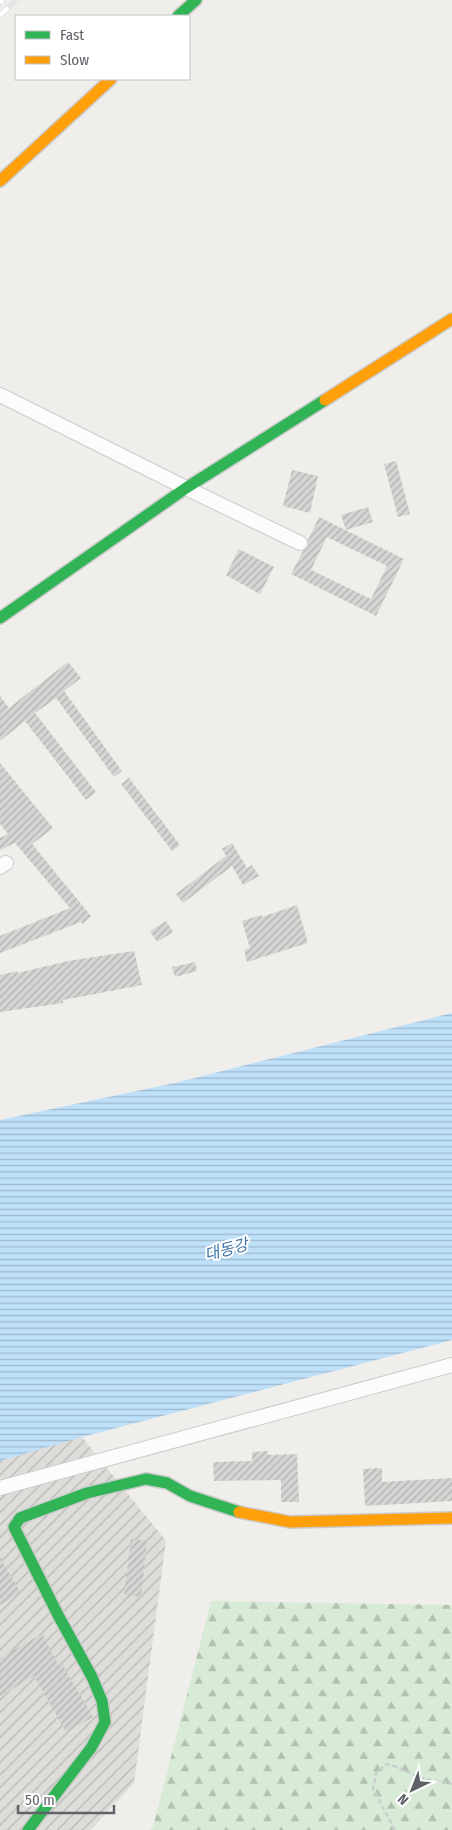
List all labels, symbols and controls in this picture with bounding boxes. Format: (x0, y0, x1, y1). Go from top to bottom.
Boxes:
legend (15, 15, 190, 80)
text: Fast (60, 26, 84, 44)
text: Slow (60, 51, 89, 69)
water label: 대동강 (202, 1234, 252, 1264)
north arrow (387, 1765, 437, 1815)
scale bar (18, 1782, 114, 1814)
text: N (395, 1790, 412, 1808)
text: 50 m (25, 1791, 55, 1809)

